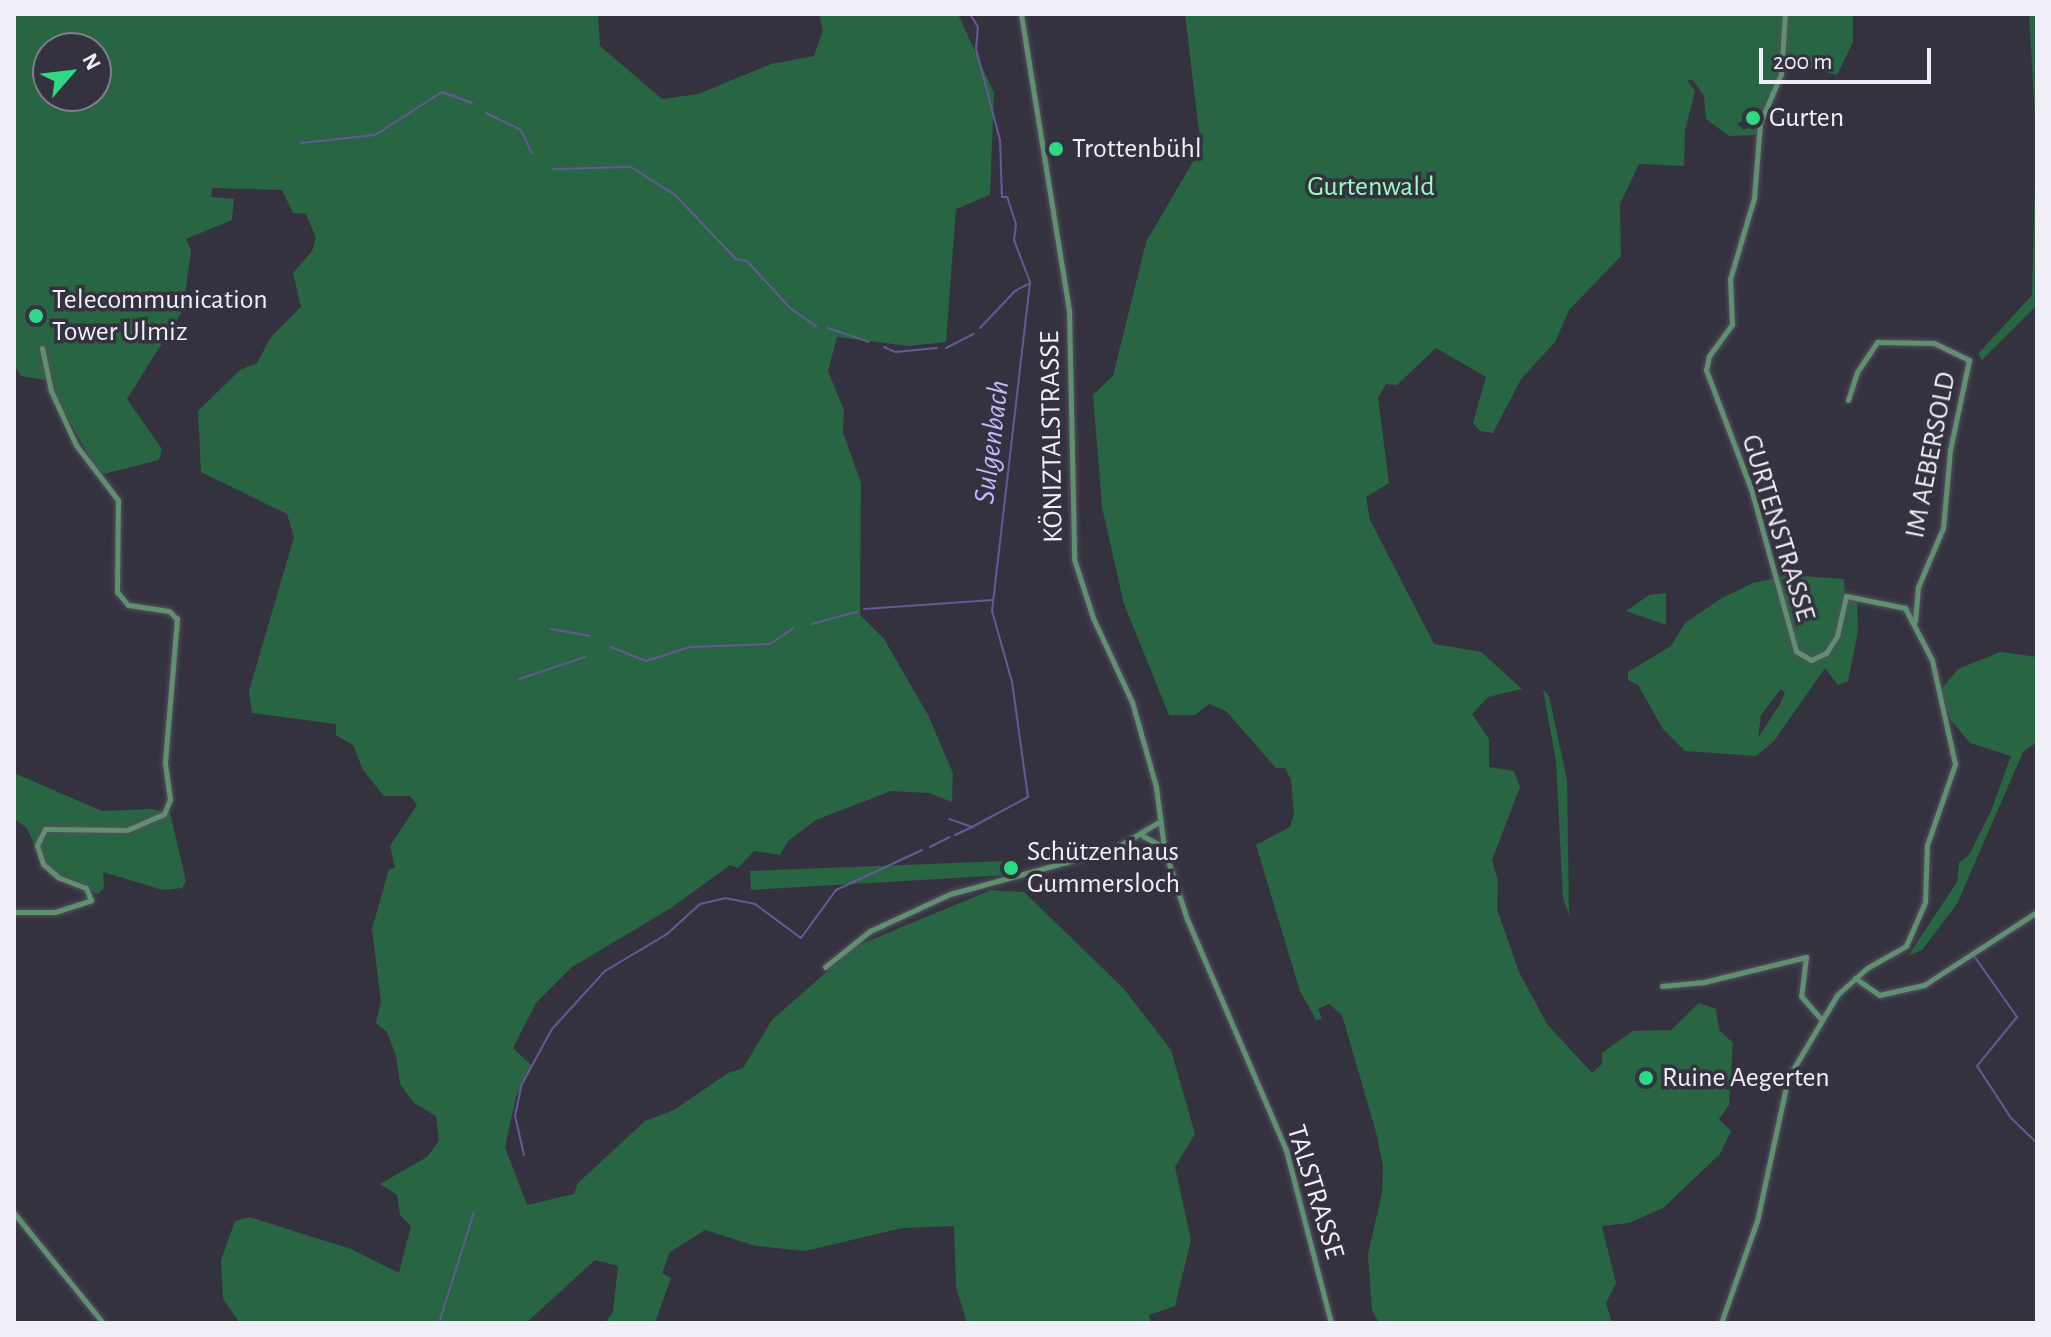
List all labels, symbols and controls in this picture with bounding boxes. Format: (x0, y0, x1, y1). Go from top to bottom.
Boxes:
north arrow (32, 32, 112, 112)
scale bar (1763, 32, 1935, 82)
text: N (78, 50, 105, 74)
text: 200 m (1773, 50, 1832, 74)
place label: Gurten (1769, 101, 1844, 135)
marker: Gurten (1744, 109, 1762, 127)
place label: Trottenbühl (1072, 132, 1202, 166)
marker: Trottenbühl (1047, 140, 1065, 158)
park label: Gurtenwald (1307, 170, 1435, 204)
place label: Telecommunication Tower Ulmiz (52, 283, 268, 349)
marker: Telecommunication Tower Ulmiz (27, 307, 45, 325)
street label: KÖNIZTALSTRASSE (1033, 331, 1071, 543)
street label: IM AEBERSOLD (1898, 369, 1964, 541)
water label: Sulgenbach (967, 378, 1017, 506)
street label: GURTENSTRASSE (1734, 431, 1822, 625)
place label: Schützenhaus Gummersloch (1027, 835, 1180, 901)
marker: Schützenhaus Gummersloch (1002, 859, 1020, 877)
place label: Ruine Aegerten (1662, 1061, 1830, 1095)
marker: Ruine Aegerten (1637, 1069, 1655, 1087)
street label: TALSTRASSE (1279, 1121, 1351, 1263)

